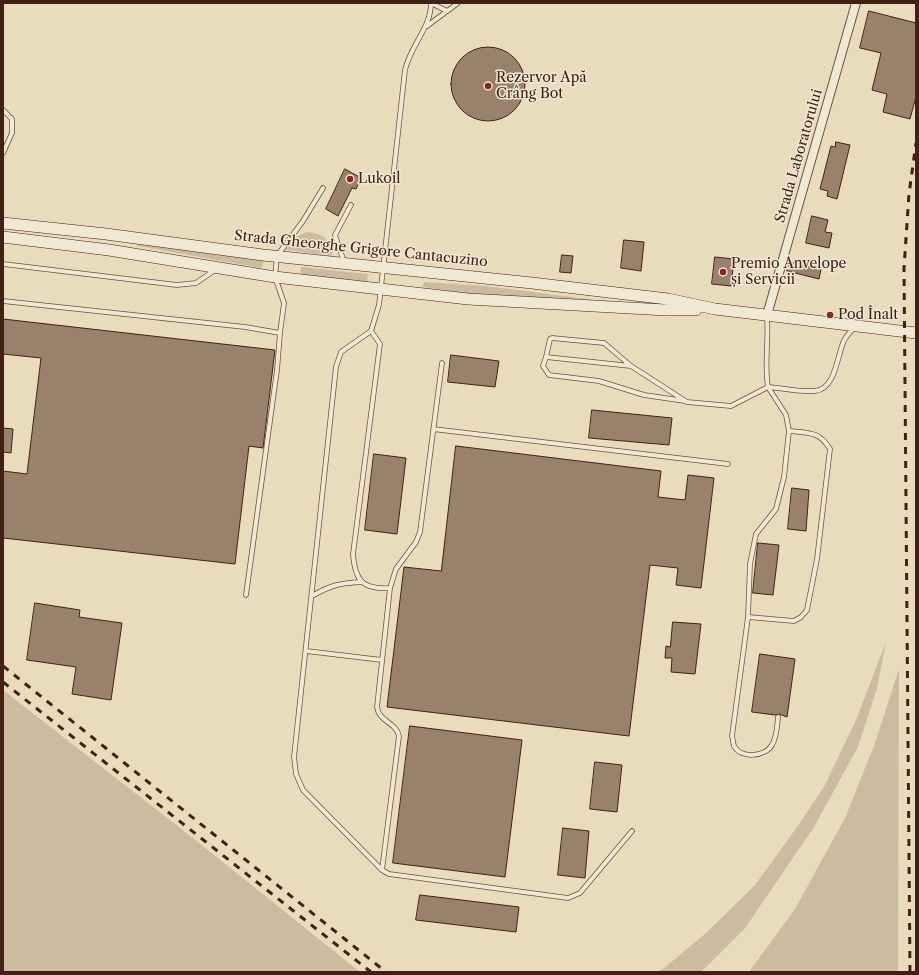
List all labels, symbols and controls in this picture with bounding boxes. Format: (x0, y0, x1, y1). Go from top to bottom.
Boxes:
place label: Rezervor Apă Crâng Bot (496, 70, 587, 102)
marker: Rezervor Apă Crâng Bot (483, 81, 493, 91)
street label: Strada Laboratorului (772, 87, 826, 225)
place label: Lukoil (358, 171, 400, 187)
marker: Lukoil (345, 174, 355, 184)
street label: Strada Gheorghe Grigore Cantacuzino (233, 227, 489, 271)
place label: Premio Anvelope și Servicii (731, 256, 846, 288)
marker: Premio Anvelope și Servicii (718, 267, 728, 277)
place label: Pod Înalt (838, 307, 898, 323)
marker: Pod Înalt (825, 310, 835, 320)

